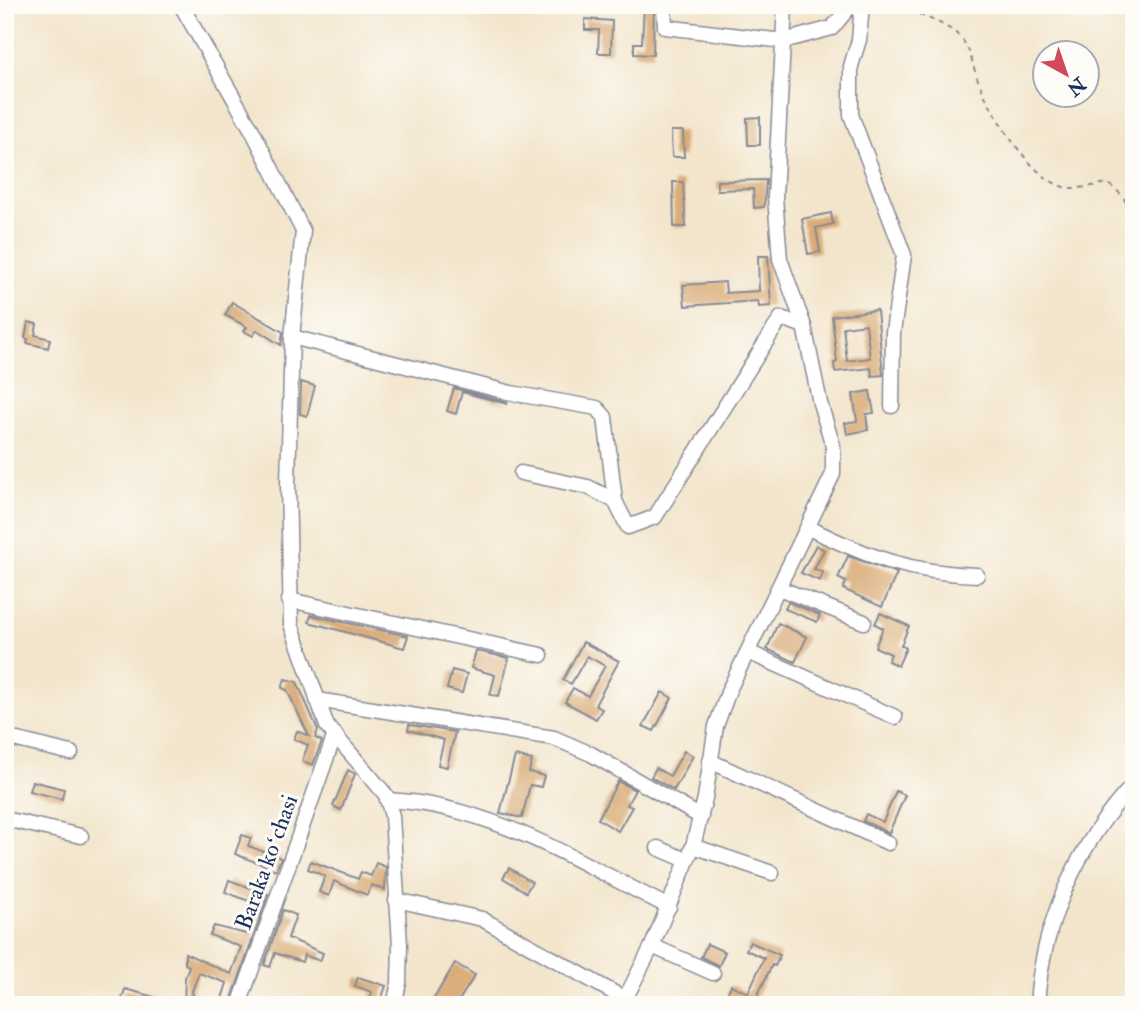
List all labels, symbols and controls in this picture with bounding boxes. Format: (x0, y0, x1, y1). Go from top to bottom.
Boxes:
north arrow (1030, 38, 1100, 108)
text: N (1061, 71, 1091, 102)
street label: Baraka koʻchasi (229, 791, 304, 934)

